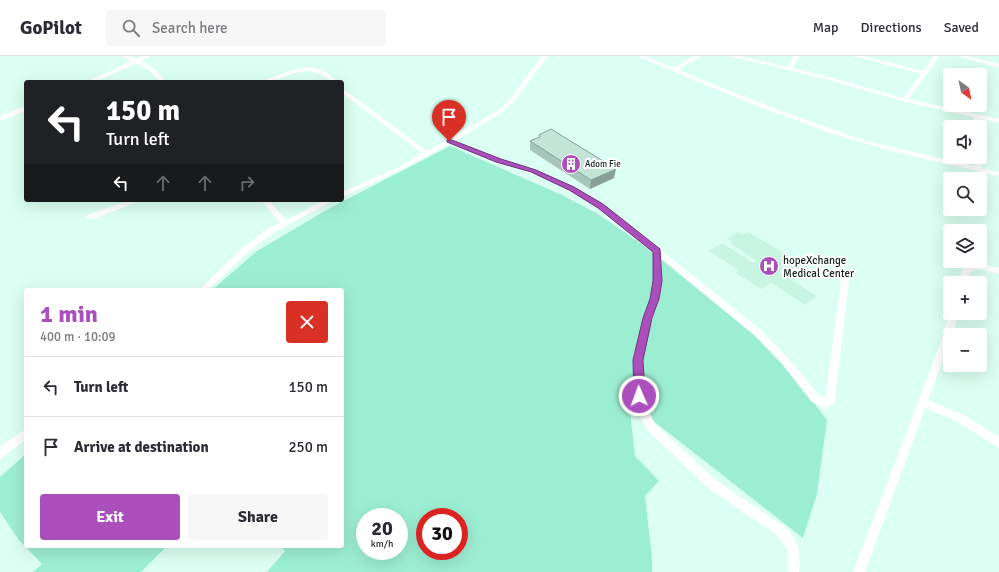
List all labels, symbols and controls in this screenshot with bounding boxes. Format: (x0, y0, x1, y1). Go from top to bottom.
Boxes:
search box (106, 10, 386, 46)
text: GoPilot (20, 16, 82, 40)
icon: search (120, 17, 142, 39)
text: Search here (152, 19, 228, 37)
text: Map (813, 19, 839, 36)
text: Directions (861, 19, 922, 36)
text: Saved (944, 19, 979, 36)
north arrow (943, 68, 987, 112)
map controls (943, 68, 987, 372)
text: 150 m (106, 94, 180, 128)
icon: left (40, 96, 92, 148)
pin (432, 100, 466, 141)
icon: arrive (438, 106, 460, 128)
button: sound (943, 120, 987, 164)
text: Turn left (106, 128, 169, 150)
building icon: Adom Fie (560, 153, 582, 175)
place label: Adom Fie (585, 159, 621, 170)
icon: left (110, 172, 132, 194)
icon: ahead (152, 172, 174, 194)
icon: ahead (194, 172, 216, 194)
icon: right (236, 172, 258, 194)
button: search (943, 172, 987, 216)
button: layers (943, 224, 987, 268)
place label: hopeXchange Medical Center (783, 254, 854, 280)
hospital icon: hopeXchange Medical Center (758, 255, 780, 277)
button: + (943, 276, 987, 320)
text: 1 min (40, 299, 98, 329)
button: close (286, 301, 328, 343)
button: − (943, 328, 987, 372)
text: 400 m · 10:09 (40, 329, 116, 345)
position arrow (618, 375, 660, 417)
icon: left (40, 376, 62, 398)
text: Turn left (74, 378, 128, 396)
text: 150 m (288, 378, 328, 396)
icon: arrive (40, 436, 62, 458)
text: Arrive at destination (74, 438, 209, 456)
text: 250 m (288, 438, 328, 456)
button: Exit (40, 494, 180, 540)
button: Share (188, 494, 328, 540)
speed limit sign: 30 (416, 508, 468, 560)
text: 20 (371, 516, 393, 541)
text: km/h (371, 538, 393, 550)

